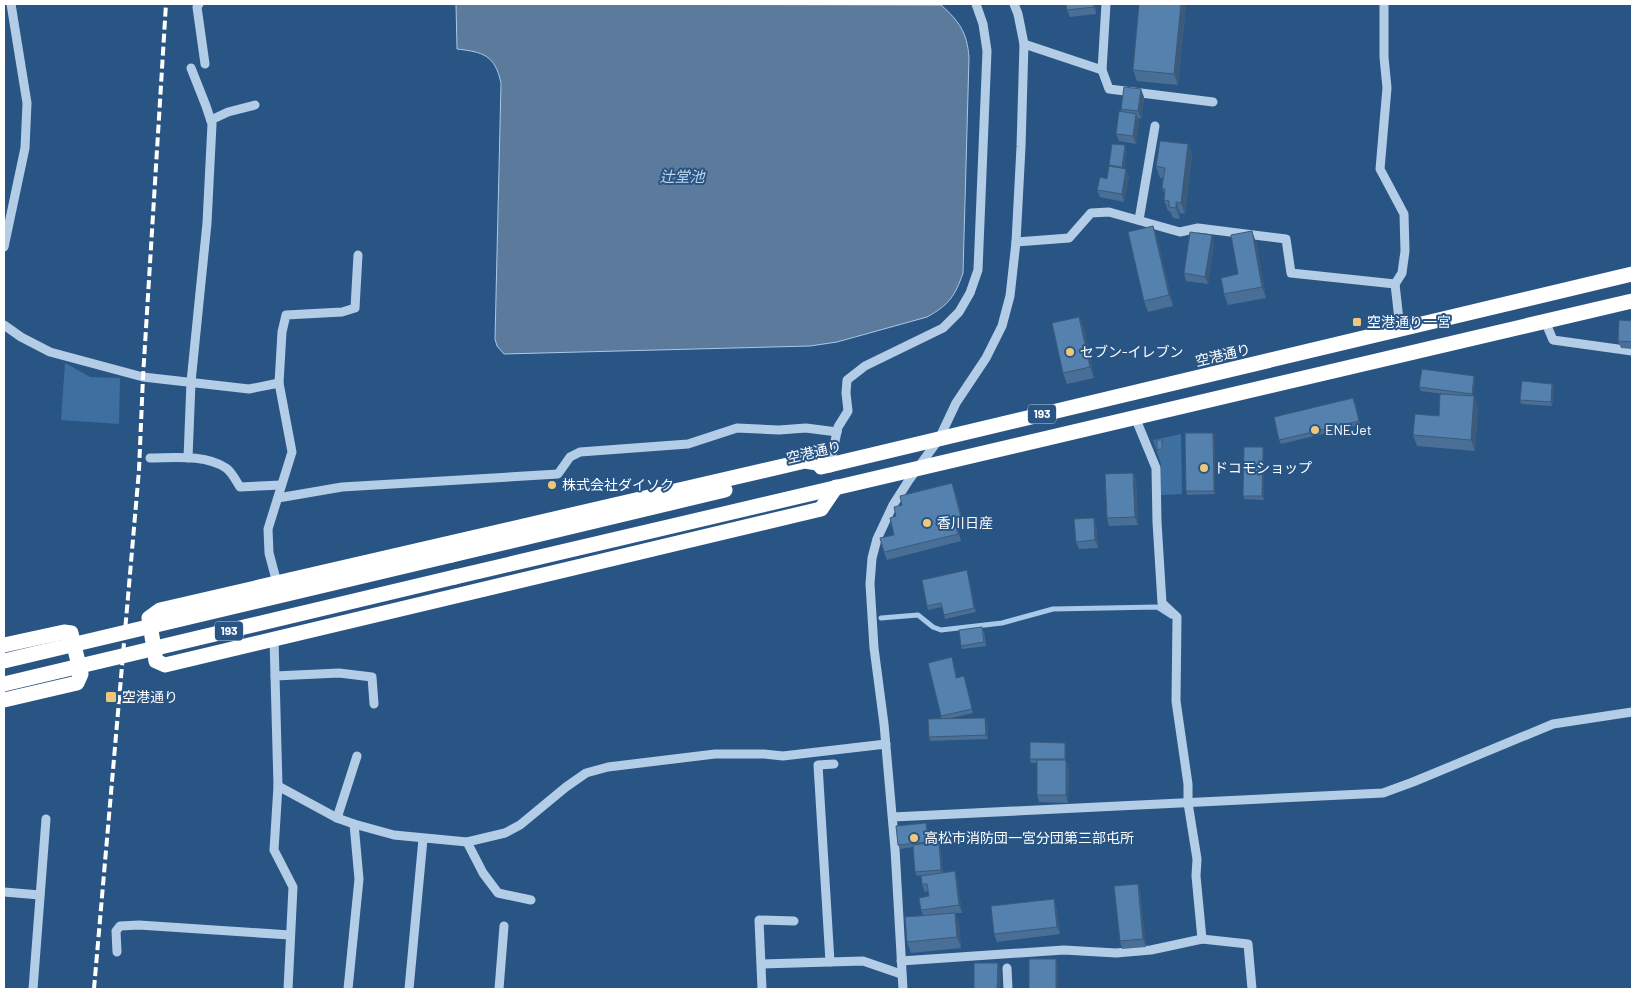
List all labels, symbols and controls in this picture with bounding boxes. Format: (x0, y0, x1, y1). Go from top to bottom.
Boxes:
water label: 辻堂池 (659, 167, 706, 185)
place label: 空港通り一宮 (1367, 313, 1451, 330)
marker: 空港通り一宮 (1351, 316, 1363, 328)
street label: 空港通り (1194, 340, 1252, 369)
place label: セブン-イレブン (1080, 343, 1184, 360)
marker: セブン-イレブン (1064, 346, 1076, 358)
road number: 193 (1028, 404, 1056, 424)
place label: ENEJet (1325, 421, 1372, 438)
marker: ENEJet (1309, 424, 1321, 436)
street label: 空港通り (785, 437, 843, 466)
place label: ドコモショップ (1214, 459, 1312, 476)
marker: ドコモショップ (1198, 462, 1210, 474)
place label: 株式会社ダイソク (562, 476, 674, 493)
marker: 株式会社ダイソク (546, 479, 558, 491)
place label: 香川日産 (937, 514, 993, 531)
marker: 香川日産 (921, 517, 933, 529)
road number: 193 (215, 622, 243, 640)
place label: 空港通り (122, 688, 178, 705)
marker: 空港通り (104, 690, 118, 704)
place label: 高松市消防団一宮分団第三部屯所 (924, 829, 1134, 846)
marker: 高松市消防団一宮分団第三部屯所 (908, 832, 920, 844)

